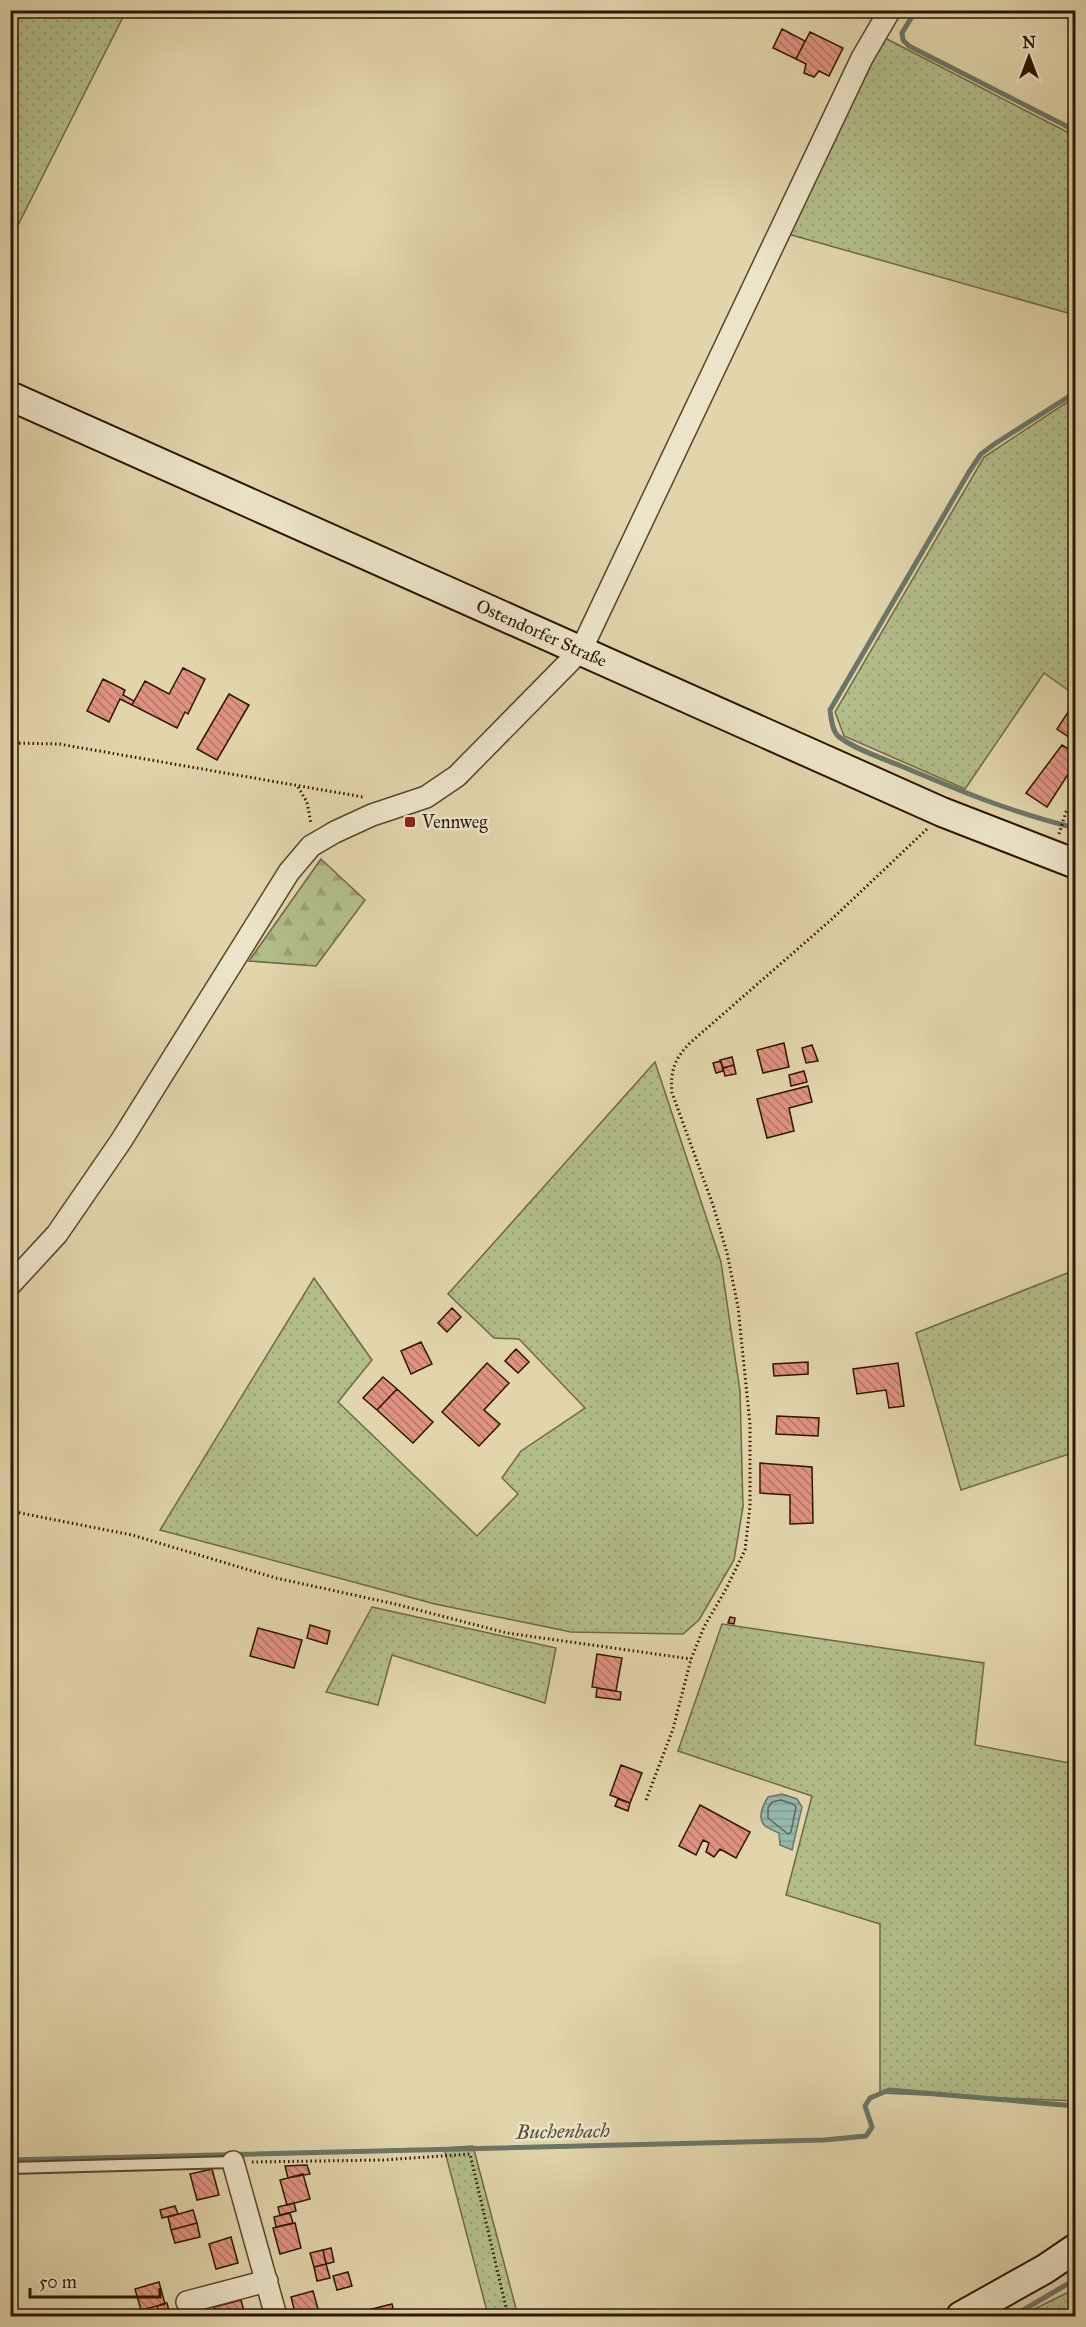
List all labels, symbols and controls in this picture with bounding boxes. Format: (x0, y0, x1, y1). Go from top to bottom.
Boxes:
north arrow (999, 27, 1059, 87)
text: N (1022, 33, 1036, 52)
street label: Ostendorfer Straße (473, 594, 610, 672)
place label: Vennweg (421, 811, 488, 834)
marker: Vennweg (403, 815, 417, 829)
water label: Buchenbach (515, 2118, 610, 2144)
scale bar (30, 2261, 160, 2299)
text: 50 m (39, 2271, 77, 2293)

